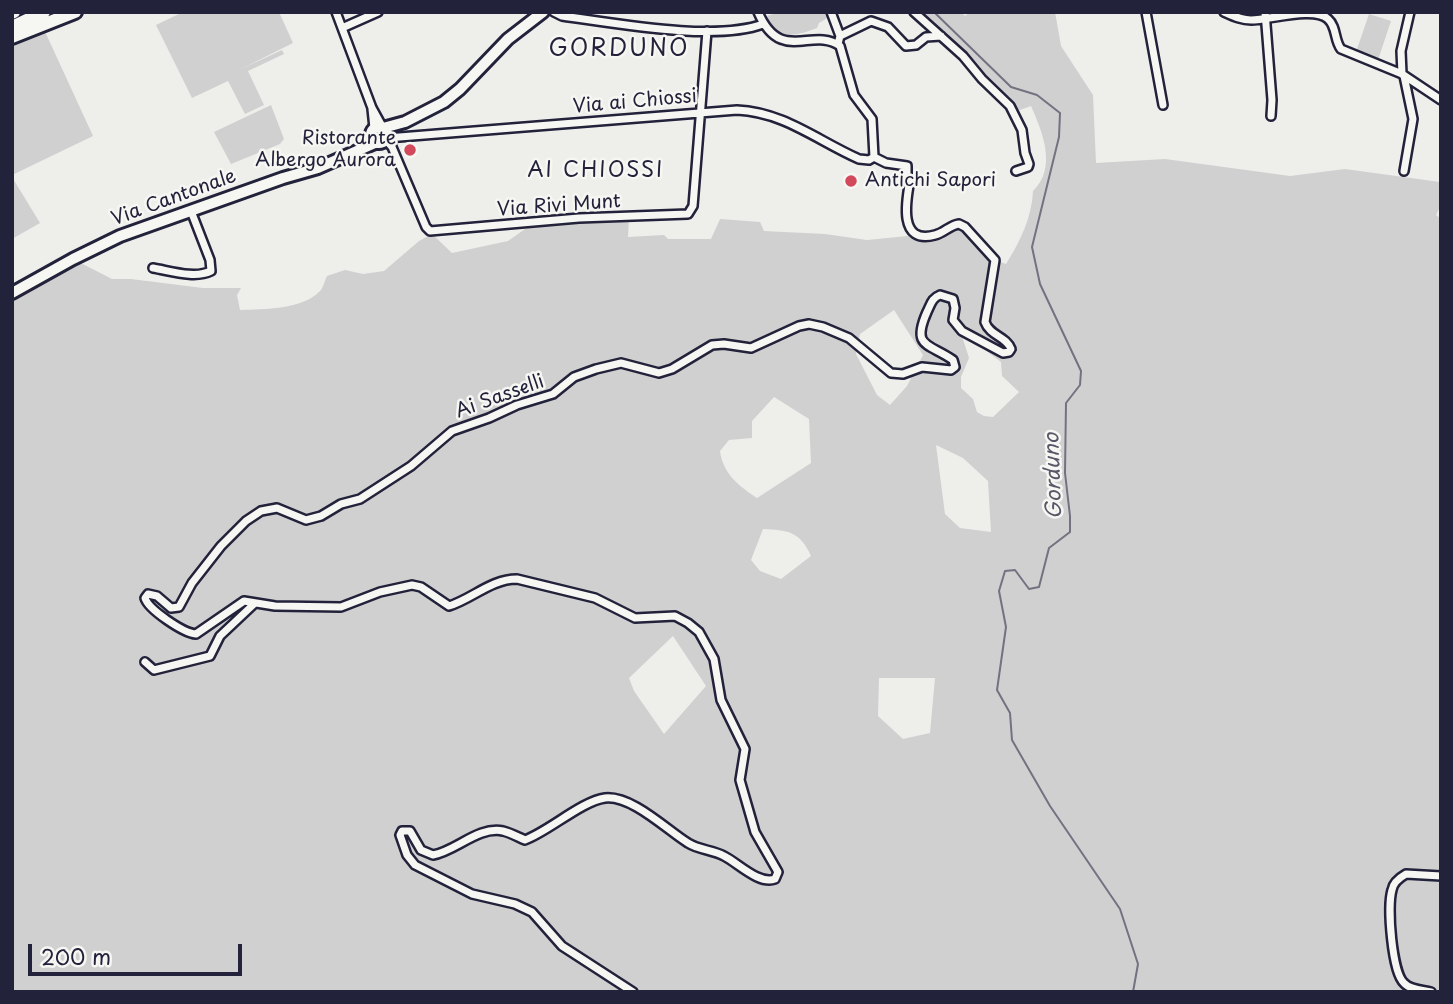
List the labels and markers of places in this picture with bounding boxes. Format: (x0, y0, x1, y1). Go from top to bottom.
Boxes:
place label: Ristorante Albergo Aurora (255, 128, 396, 172)
marker: Ristorante Albergo Aurora (402, 142, 418, 158)
place label: Antichi Sapori (865, 170, 996, 192)
marker: Antichi Sapori (843, 173, 859, 189)

